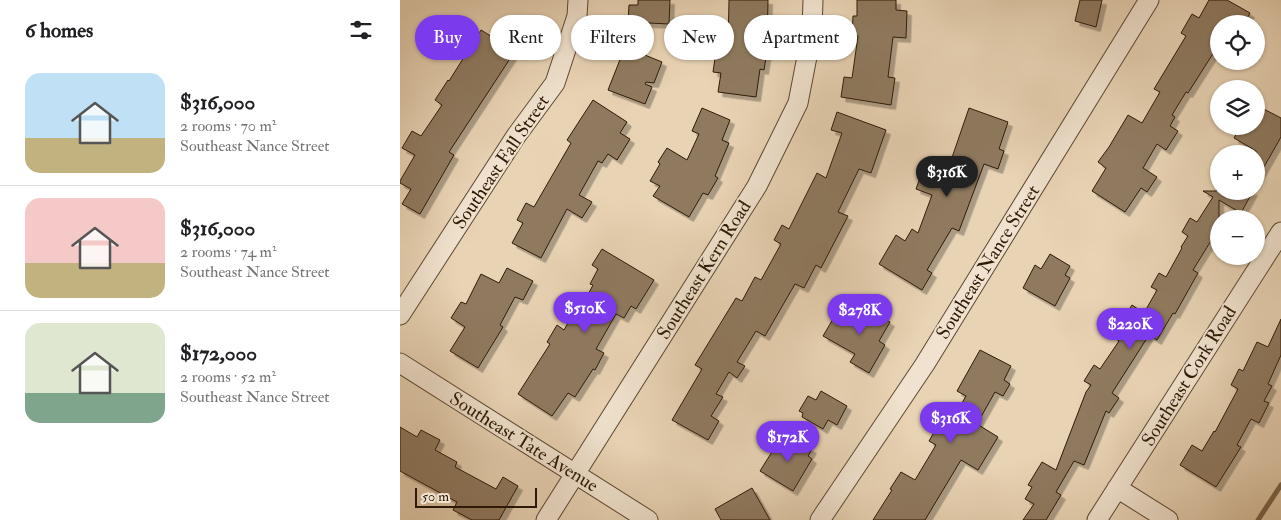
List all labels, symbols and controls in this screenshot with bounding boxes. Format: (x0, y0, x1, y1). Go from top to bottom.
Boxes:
chip: Buy (415, 15, 480, 60)
chip: Rent (490, 15, 561, 60)
chip: Filters (571, 15, 654, 60)
chip: New (664, 15, 734, 60)
chip: Apartment (744, 15, 857, 60)
map controls (1210, 15, 1265, 265)
button: locate (1210, 15, 1265, 70)
icon: filters (347, 16, 375, 44)
text: 6 homes (25, 17, 93, 44)
button: layers (1210, 80, 1265, 135)
text: $316,000 (180, 89, 255, 116)
street label: Southeast Fall Street (447, 90, 555, 234)
icon: home (65, 93, 125, 153)
text: 2 rooms · 70 m² (180, 116, 276, 136)
text: Southeast Nance Street (180, 136, 330, 156)
button: + (1210, 145, 1265, 200)
pin: $316K (912, 156, 982, 198)
text: $316K (927, 162, 967, 182)
street label: Southeast Nance Street (931, 180, 1045, 344)
street label: Southeast Kern Road (652, 195, 757, 344)
button: − (1210, 210, 1265, 265)
text: $316,000 (180, 215, 255, 242)
icon: home (65, 218, 125, 278)
text: 2 rooms · 74 m² (180, 242, 276, 262)
text: Southeast Nance Street (180, 262, 330, 282)
pin: $510K (550, 292, 620, 334)
pin: $278K (825, 294, 895, 336)
text: $510K (564, 298, 606, 318)
text: $278K (838, 300, 882, 320)
street label: Southeast Cork Road (1136, 301, 1242, 451)
pin: $220K (1095, 308, 1165, 350)
text: $220K (1108, 314, 1152, 334)
text: $172,000 (180, 340, 257, 367)
icon: home (65, 343, 125, 403)
text: 2 rooms · 52 m² (180, 367, 276, 387)
text: Southeast Nance Street (180, 387, 330, 407)
street label: Southeast Tate Avenue (445, 387, 603, 497)
pin: $316K (916, 402, 986, 444)
text: $316K (931, 408, 971, 428)
pin: $172K (753, 420, 823, 463)
text: $172K (767, 427, 809, 447)
scale bar (415, 485, 538, 508)
text: 50 m (422, 488, 449, 505)

